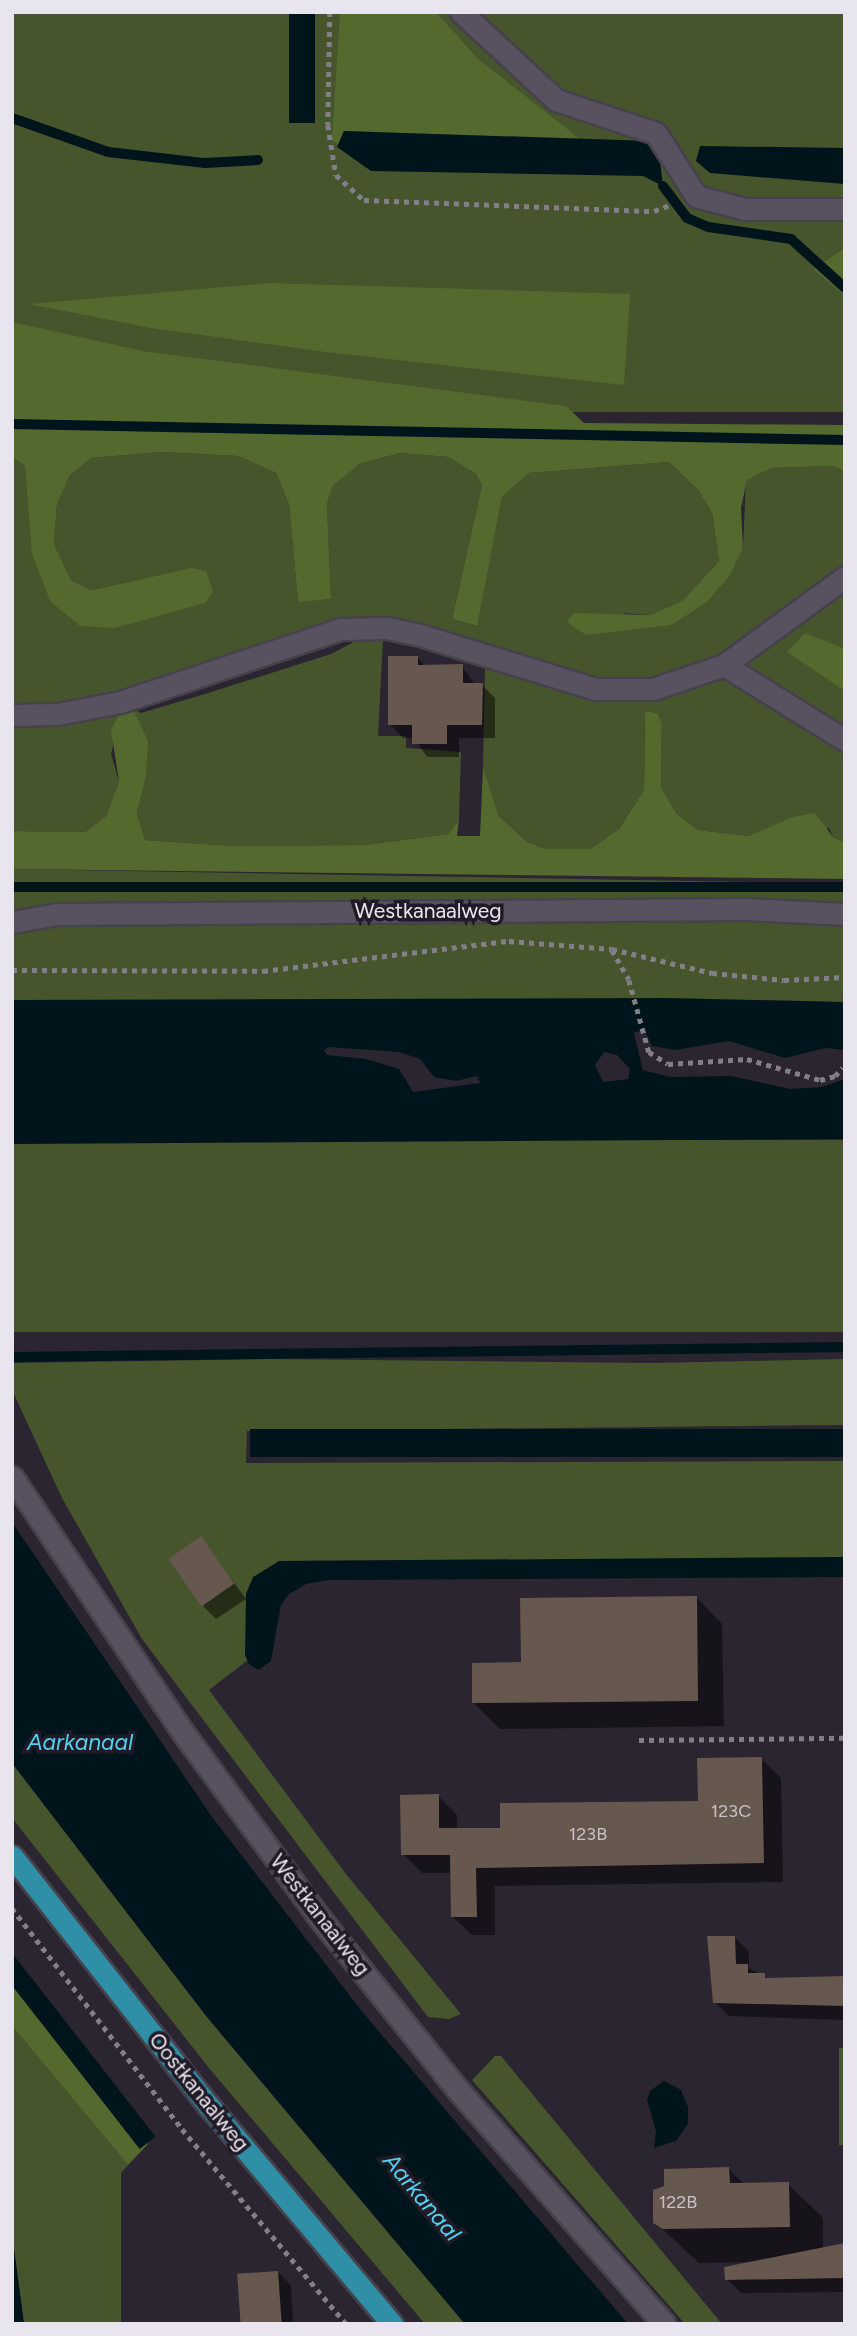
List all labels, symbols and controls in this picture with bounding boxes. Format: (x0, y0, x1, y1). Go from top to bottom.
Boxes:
street label: Westkanaalweg (355, 898, 501, 924)
water label: Aarkanaal (27, 1728, 133, 1756)
house number: 123C (711, 1800, 751, 1822)
house number: 123B (569, 1823, 607, 1845)
street label: Westkanaalweg (265, 1849, 375, 1981)
street label: Oostkanaalweg (144, 2028, 254, 2156)
water label: Aarkanaal (377, 2147, 467, 2247)
house number: 122B (659, 2191, 697, 2213)

